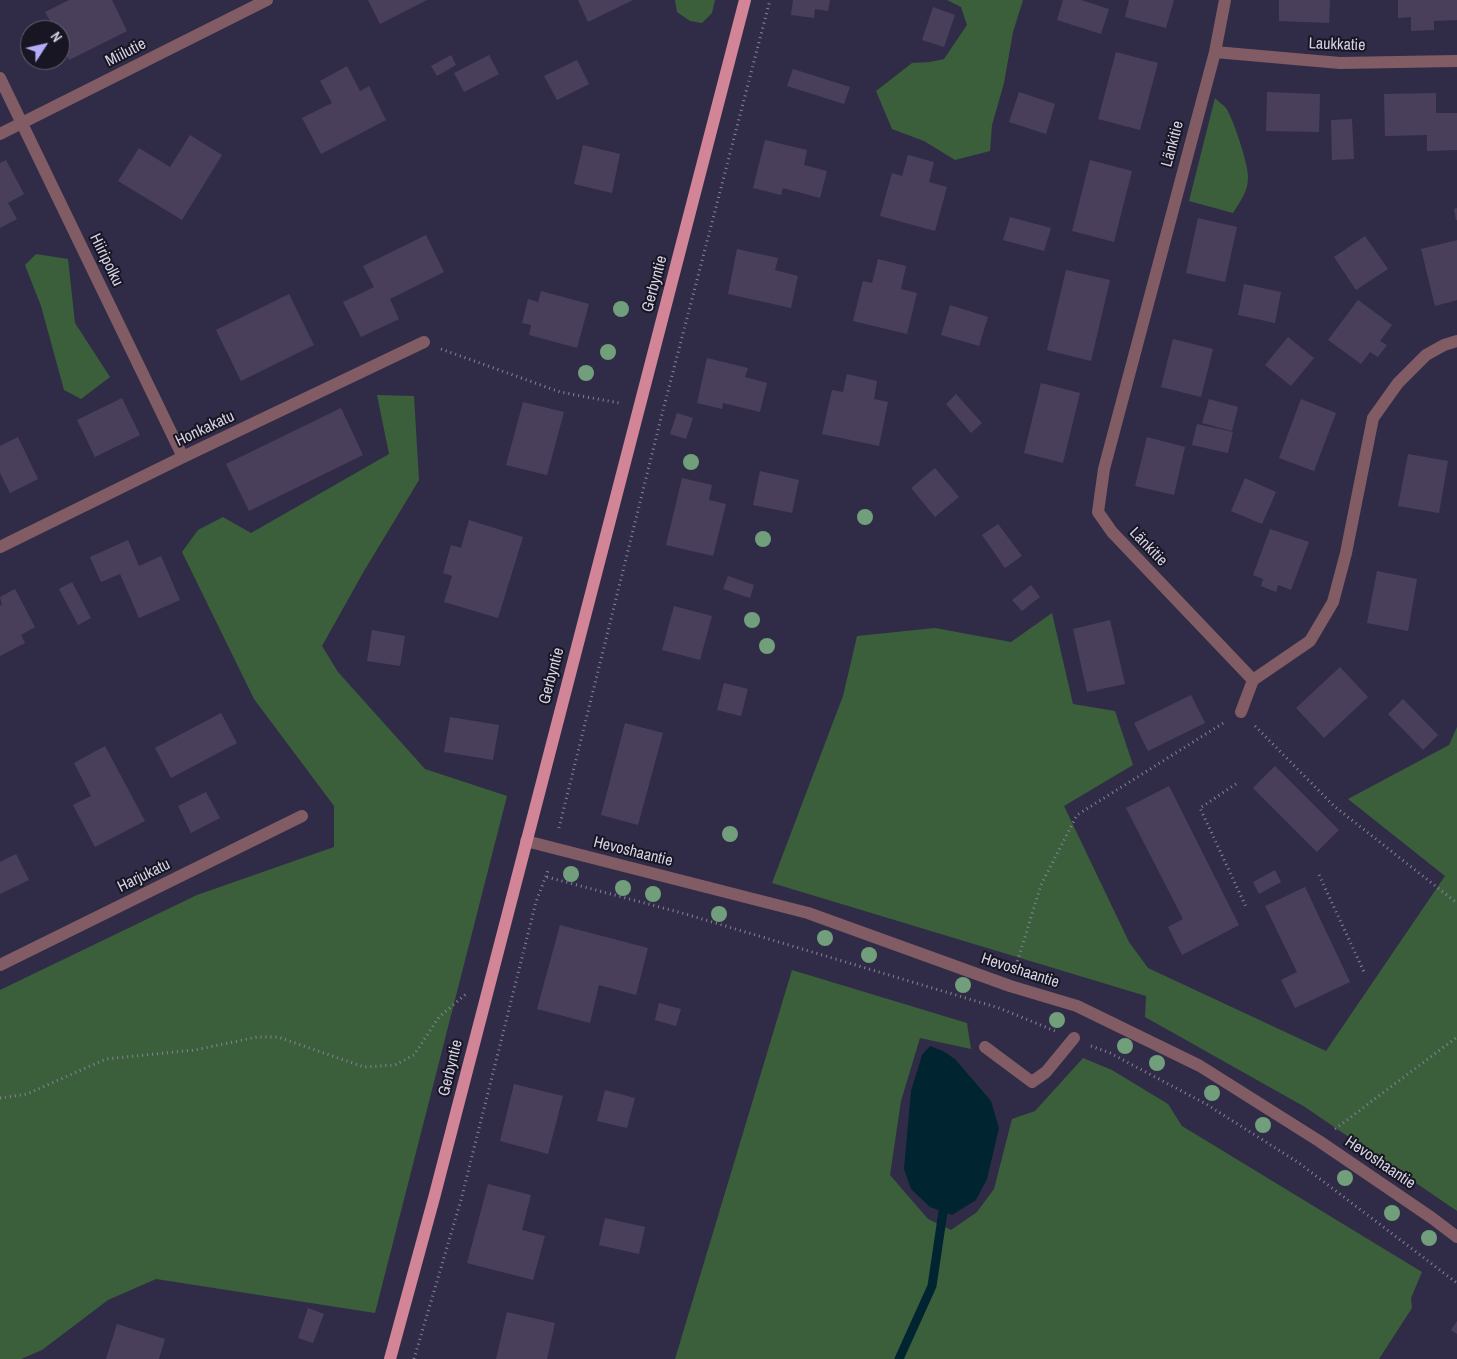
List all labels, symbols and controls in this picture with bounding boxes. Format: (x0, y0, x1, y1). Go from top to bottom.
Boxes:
north arrow (20, 20, 70, 70)
text: N (47, 28, 66, 46)
street label: Laukkatie (1308, 34, 1366, 56)
street label: Miilutie (102, 35, 150, 71)
street label: Länkitie (1158, 119, 1188, 169)
street label: Hiiripolku (85, 231, 127, 289)
street label: Gerbyntie (638, 254, 672, 314)
street label: Honkakatu (173, 407, 237, 451)
street label: Länkitie (1125, 524, 1171, 570)
street label: Gerbyntie (535, 646, 569, 706)
street label: Hevoshaantie (591, 833, 675, 871)
street label: Harjukatu (115, 855, 173, 897)
street label: Hevoshaantie (979, 949, 1061, 993)
street label: Gerbyntie (435, 1038, 467, 1098)
street label: Hevoshaantie (1341, 1132, 1419, 1194)

